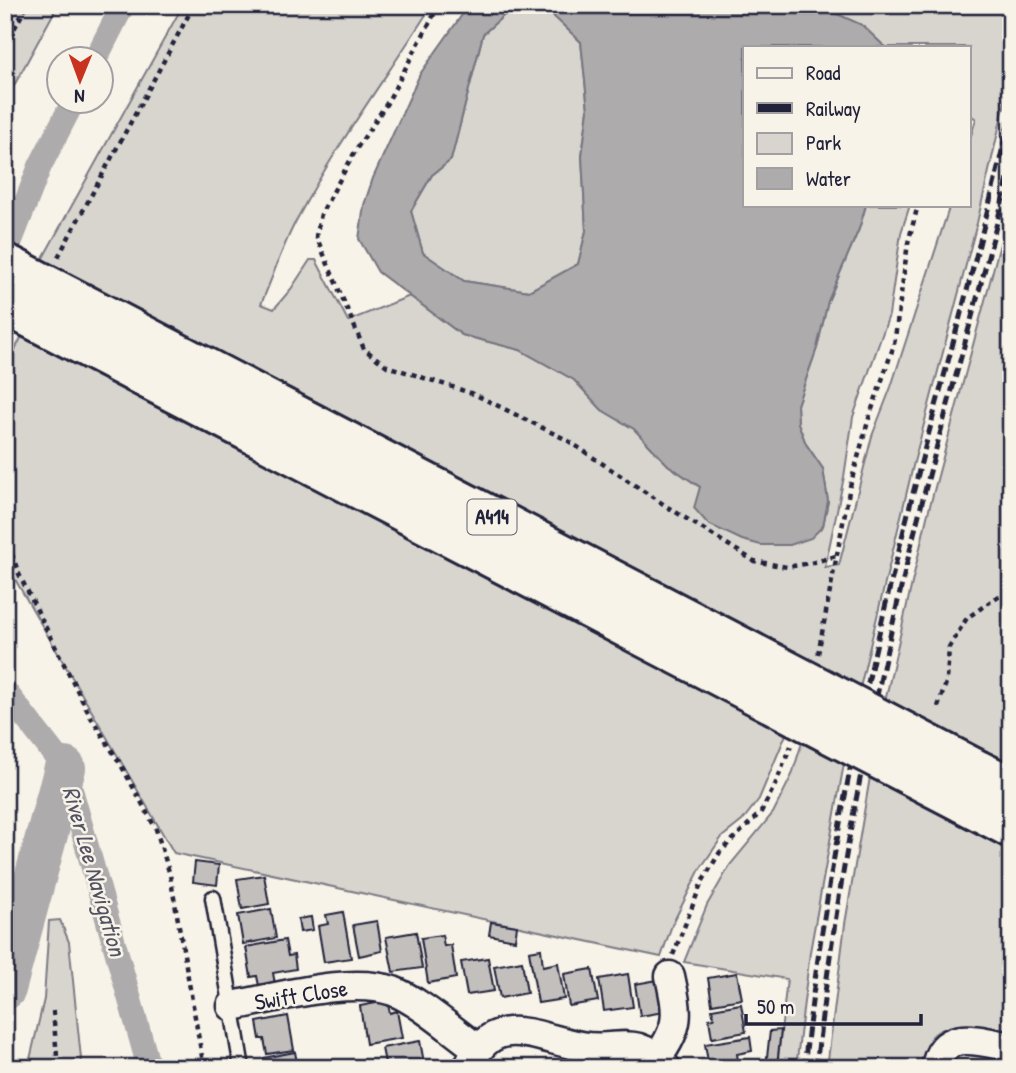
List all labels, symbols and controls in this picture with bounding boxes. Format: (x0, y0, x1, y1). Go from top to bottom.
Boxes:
north arrow (46, 46, 116, 116)
legend (743, 46, 970, 206)
text: Road (806, 58, 840, 87)
text: N (74, 84, 85, 110)
text: Railway (806, 94, 861, 123)
text: Park (806, 128, 841, 157)
text: Water (806, 164, 851, 193)
road number: A414 (468, 500, 516, 534)
water label: River Lee Navigation (54, 782, 135, 962)
street label: Swift Close (252, 972, 350, 1017)
scale bar (746, 982, 922, 1026)
text: 50 m (757, 992, 794, 1021)

